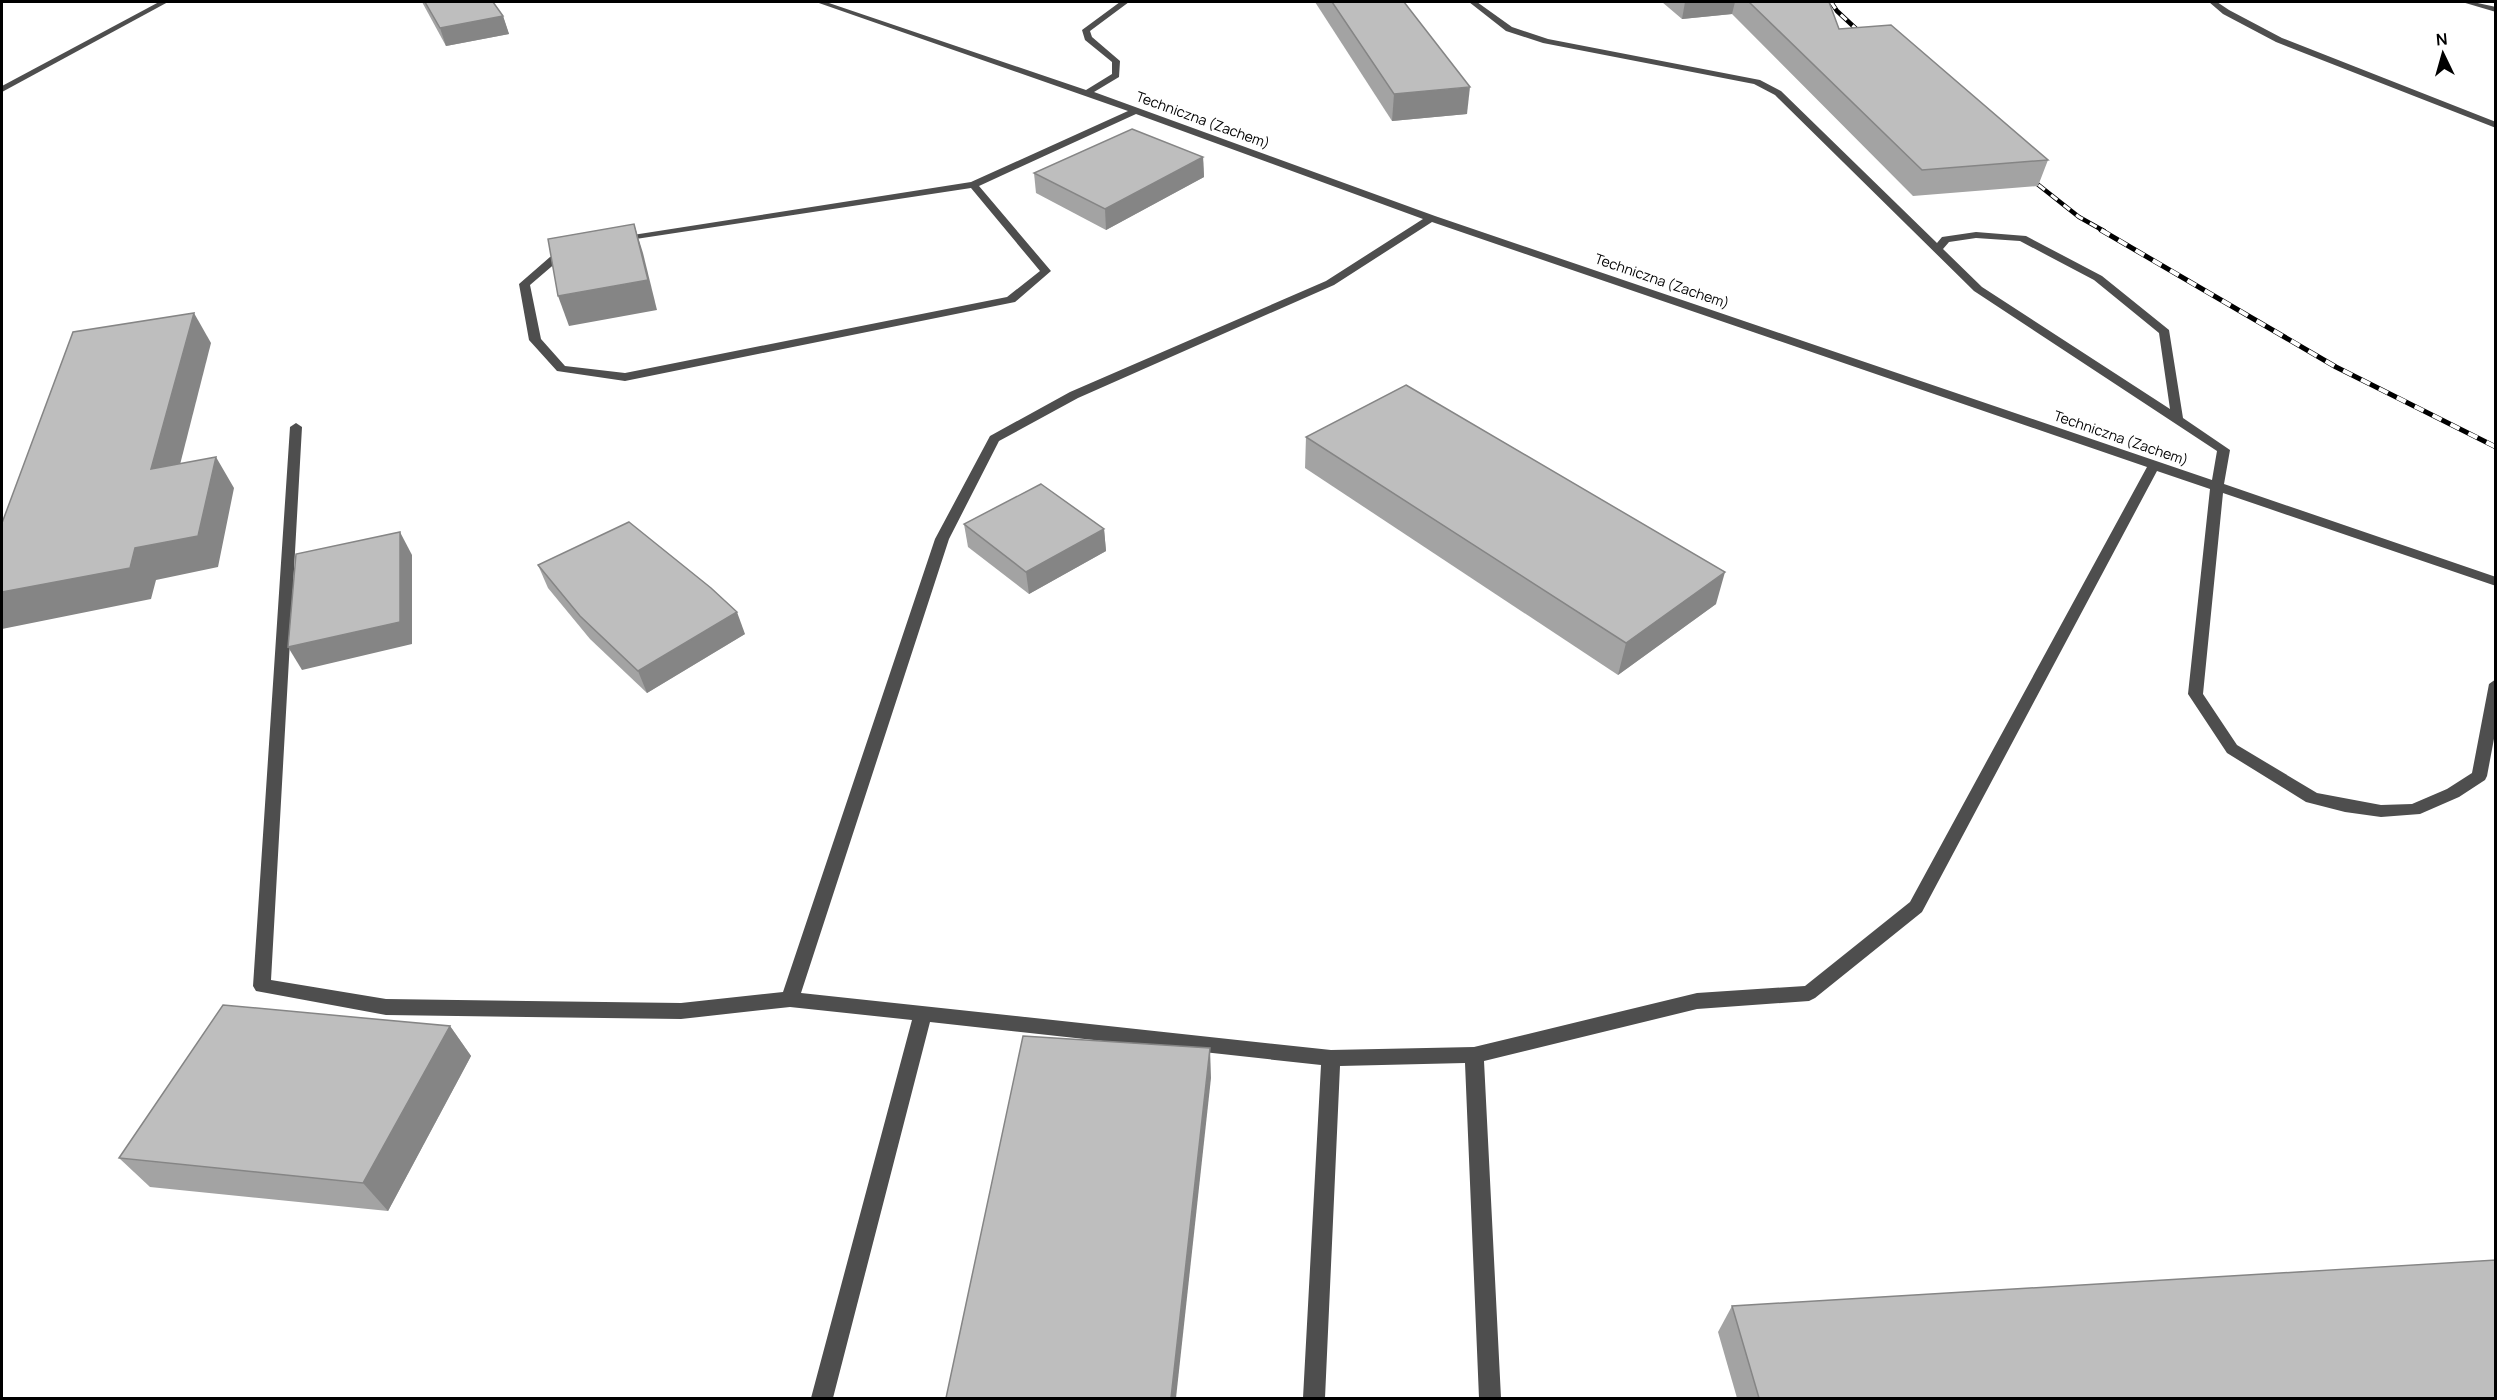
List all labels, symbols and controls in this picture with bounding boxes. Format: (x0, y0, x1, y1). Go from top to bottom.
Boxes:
north arrow (2413, 24, 2473, 84)
text: N (2435, 28, 2448, 51)
street label: Techniczna (Zachem) (1134, 86, 1273, 153)
street label: Techniczna (Zachem) (1592, 249, 1732, 312)
street label: Techniczna (Zachem) (2051, 406, 2191, 469)

